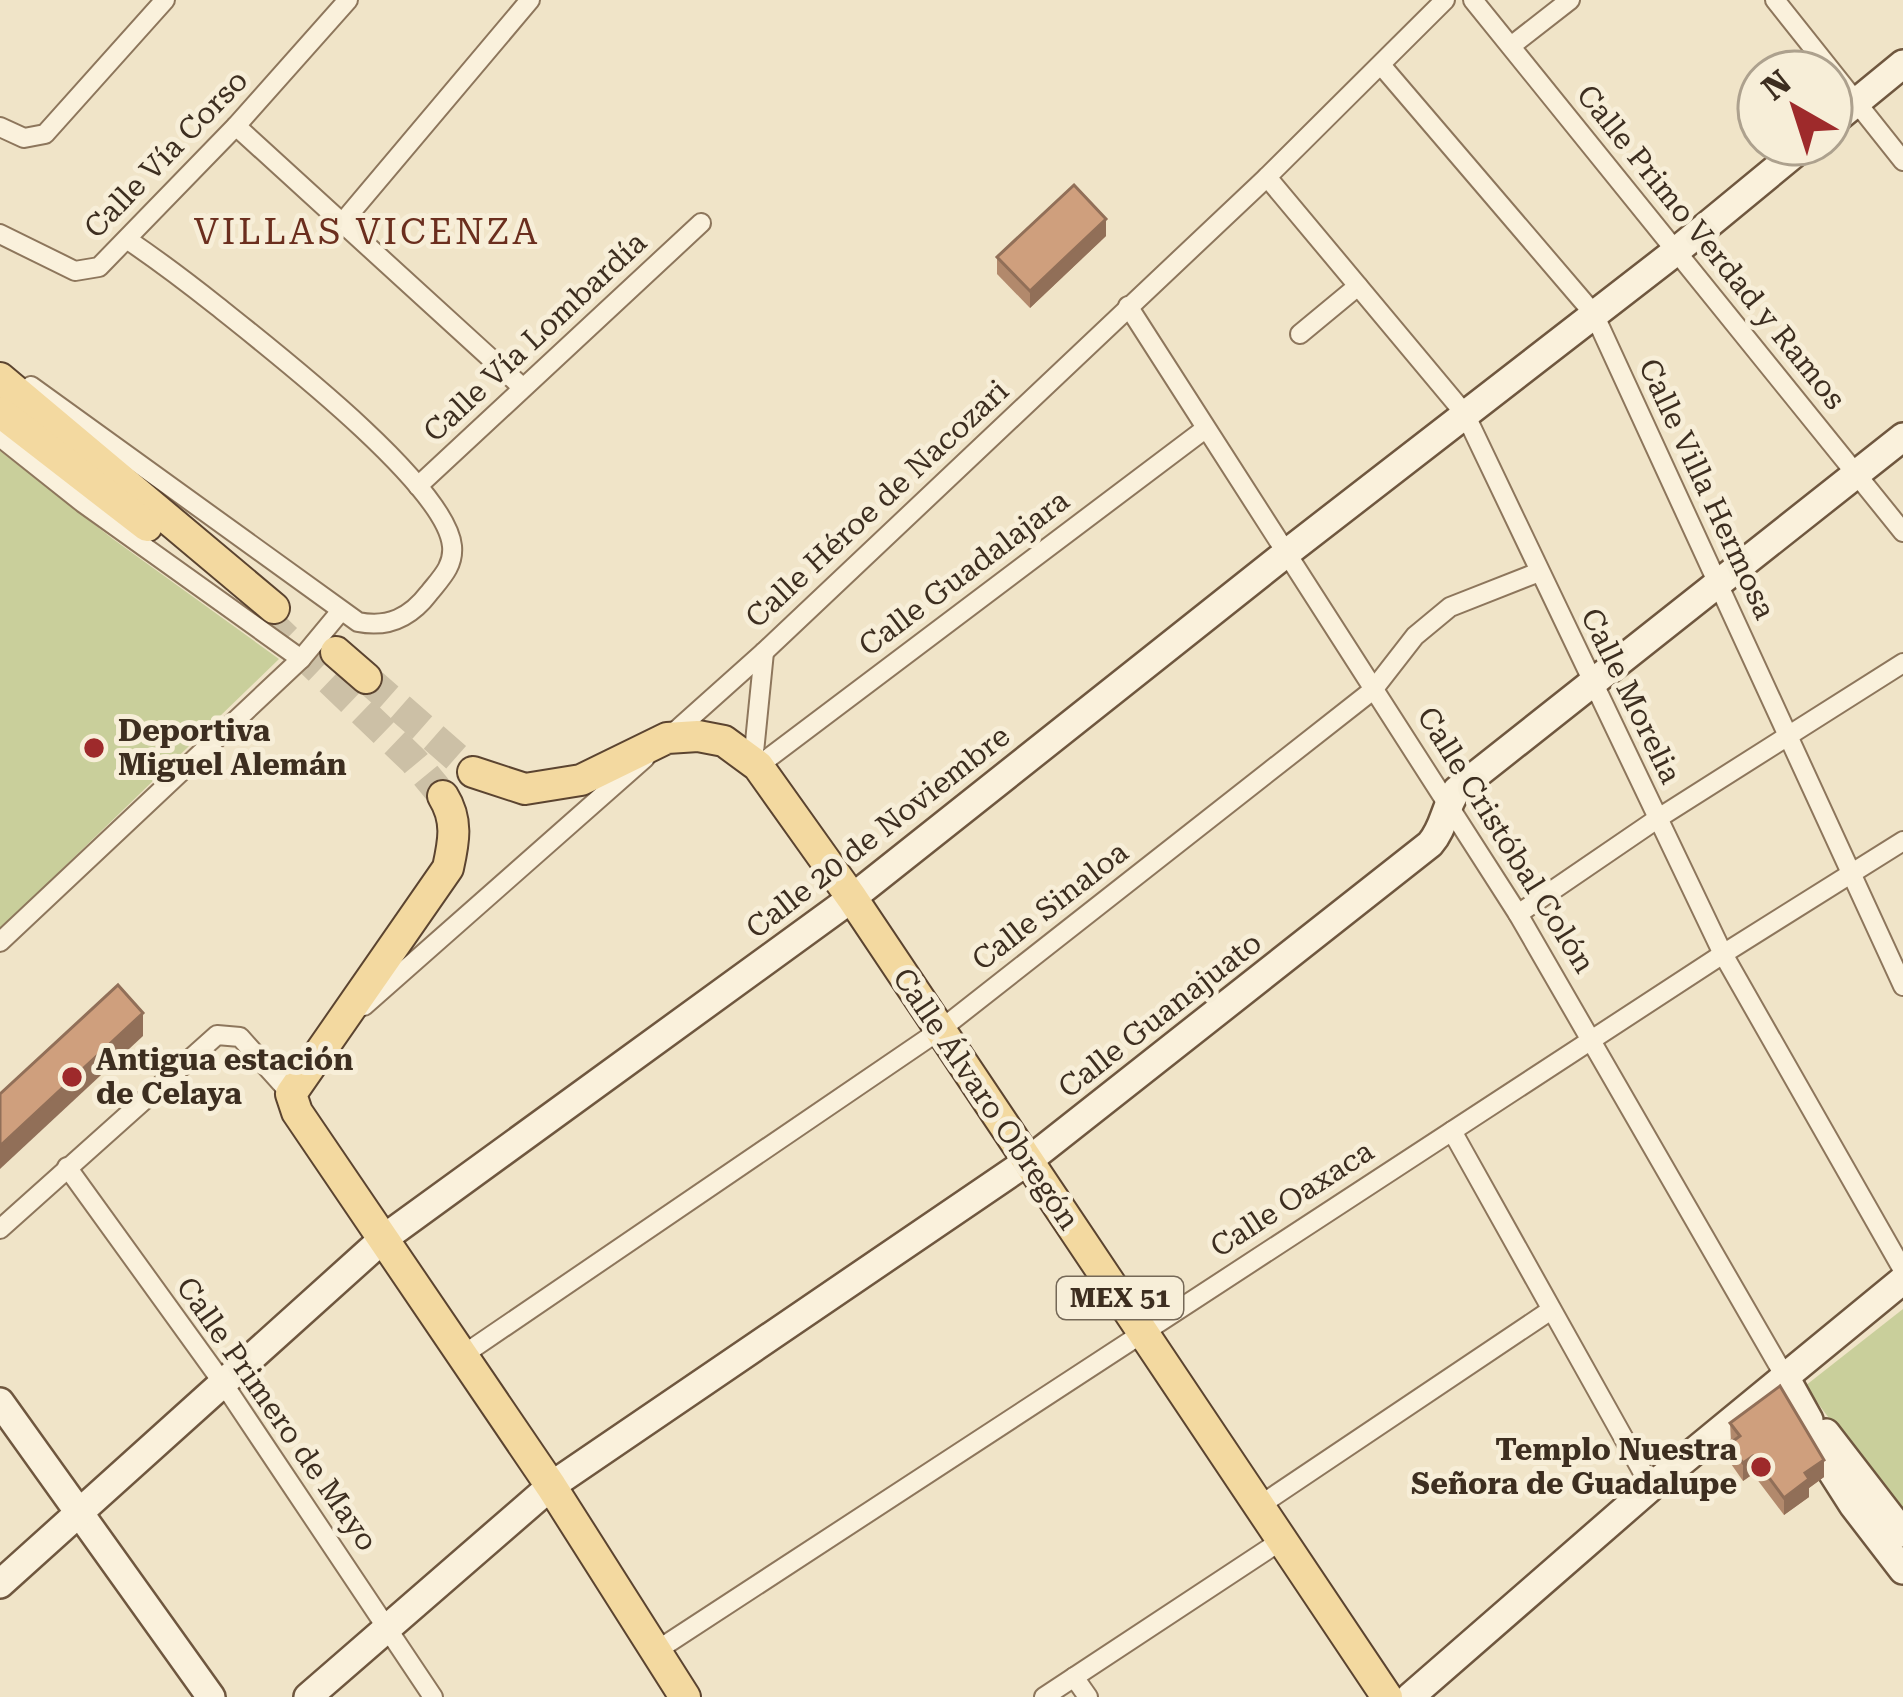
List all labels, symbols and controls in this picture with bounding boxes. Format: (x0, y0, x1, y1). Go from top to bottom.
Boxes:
north arrow (1735, 48, 1855, 168)
street label: Calle Vía Corso (77, 62, 255, 245)
text: N (1754, 62, 1799, 108)
street label: Calle Primo Verdad y Ramos (1570, 78, 1853, 416)
district label: VILLAS VICENZA (194, 211, 540, 253)
street label: Calle Vía Lombardía (416, 225, 653, 449)
street label: Calle Villa Hermosa (1632, 353, 1783, 624)
street label: Calle Héroe de Nacozari (738, 373, 1015, 635)
street label: Calle Guadalajara (852, 482, 1075, 663)
street label: Calle Morelia (1574, 603, 1689, 789)
street label: Calle Cristóbal Colón (1410, 700, 1603, 979)
place label: Deportiva Miguel Alemán (118, 713, 347, 782)
street label: Calle 20 de Noviembre (739, 718, 1016, 945)
marker: Deportiva Miguel Alemán (81, 735, 107, 761)
street label: Calle Sinaloa (965, 834, 1134, 977)
street label: Calle Guanajuato (1051, 924, 1268, 1105)
street label: Calle Álvaro Obregón (886, 961, 1088, 1236)
place label: Antigua estación de Celaya (96, 1042, 353, 1111)
marker: Antigua estación de Celaya (59, 1064, 85, 1090)
street label: Calle Oaxaca (1204, 1133, 1380, 1264)
street label: Calle Primero de Mayo (170, 1270, 385, 1557)
road number: MEX 51 (1057, 1277, 1183, 1319)
place label: Templo Nuestra Señora de Guadalupe (1411, 1432, 1737, 1501)
marker: Templo Nuestra Señora de Guadalupe (1748, 1454, 1774, 1480)

